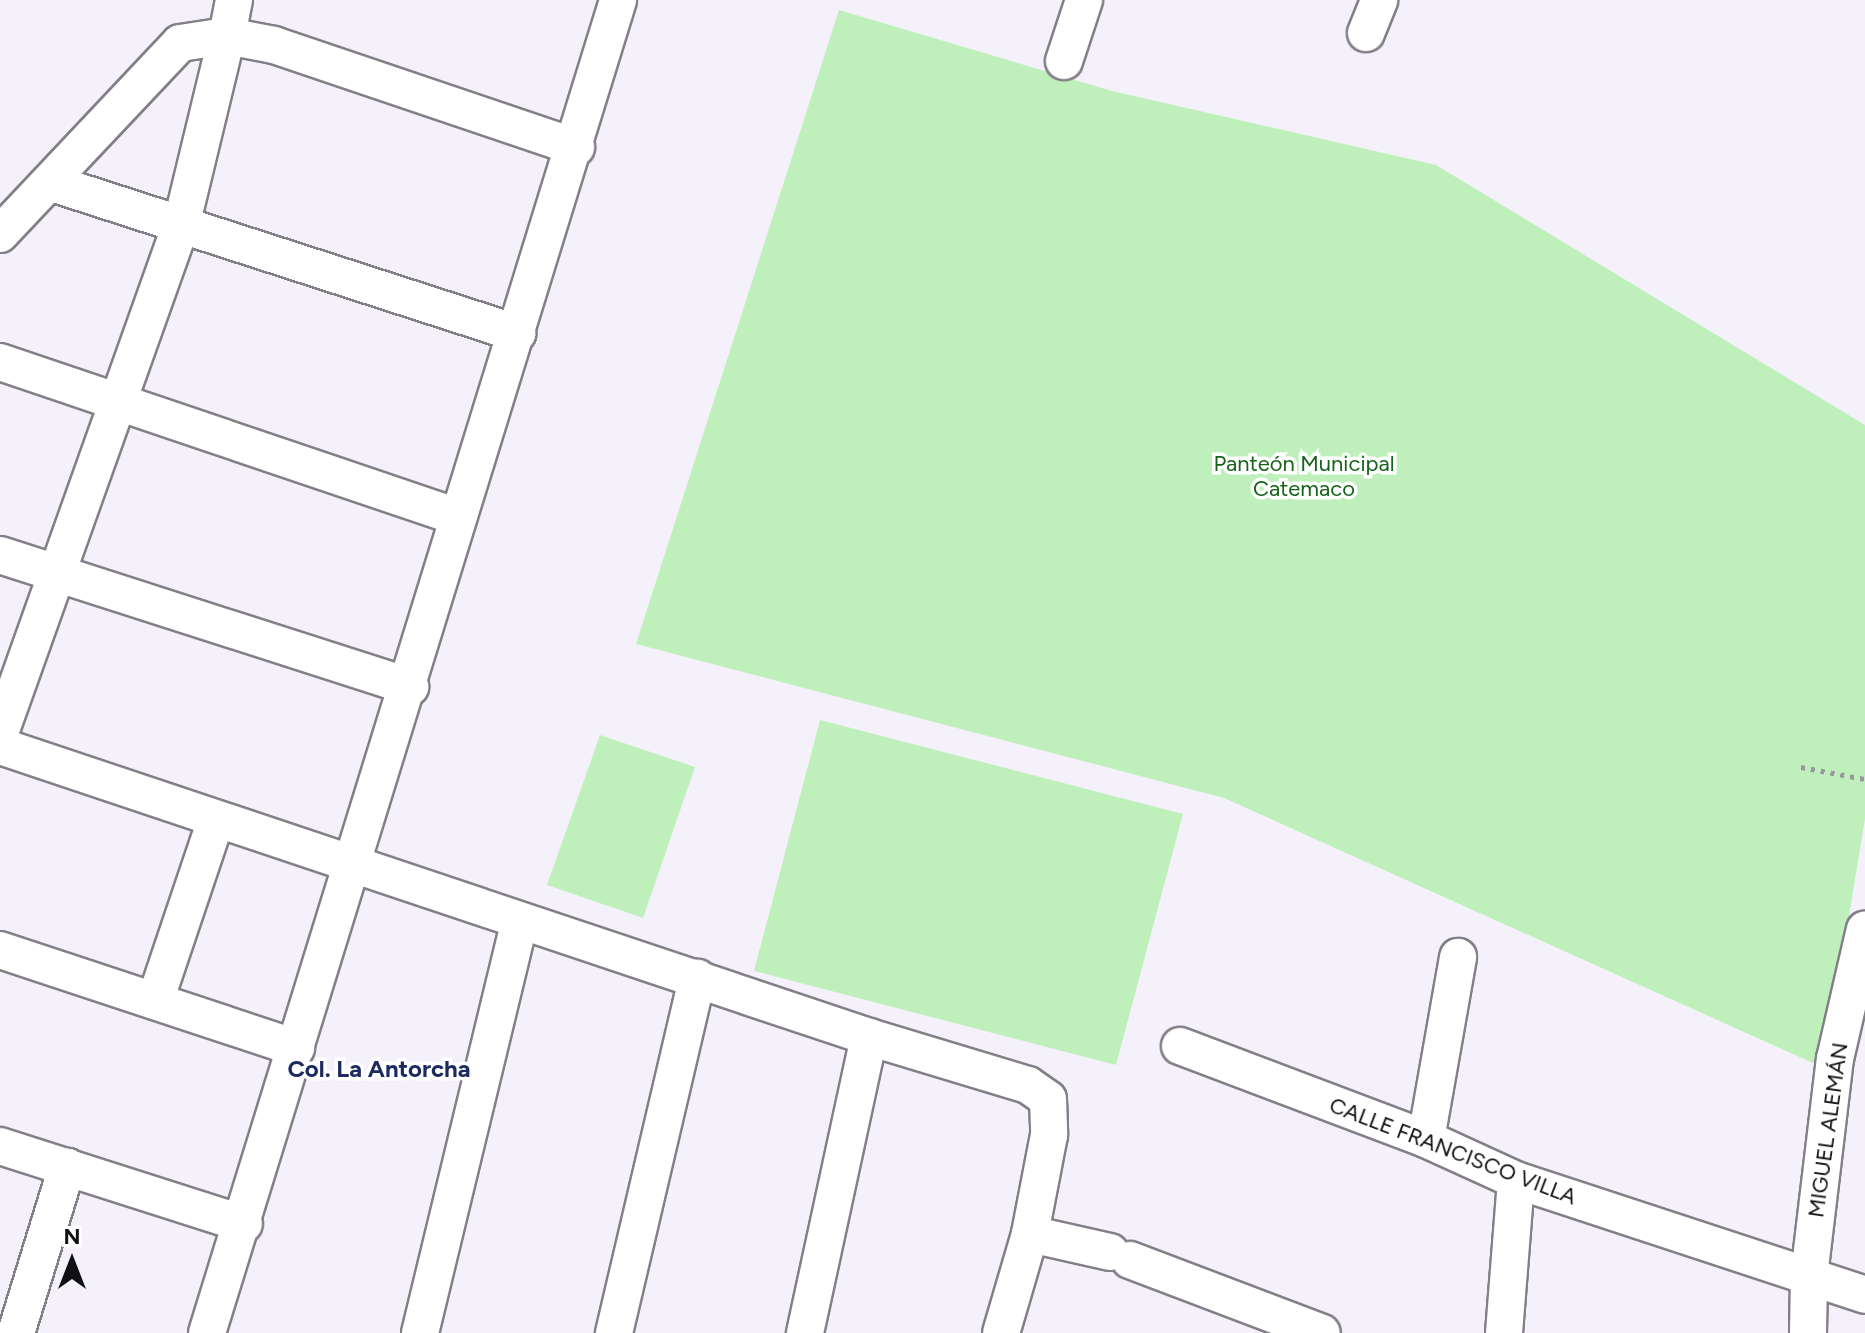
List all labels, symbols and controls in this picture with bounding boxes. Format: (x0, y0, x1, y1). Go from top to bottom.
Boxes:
park label: Panteón Municipal Catemaco (1213, 450, 1395, 502)
street label: MIGUEL ALEMÁN (1803, 1041, 1853, 1219)
district label: Col. La Antorcha (287, 1055, 471, 1083)
street label: CALLE FRANCISCO VILLA (1326, 1092, 1580, 1210)
north arrow (32, 1221, 112, 1301)
text: N (63, 1223, 81, 1250)

